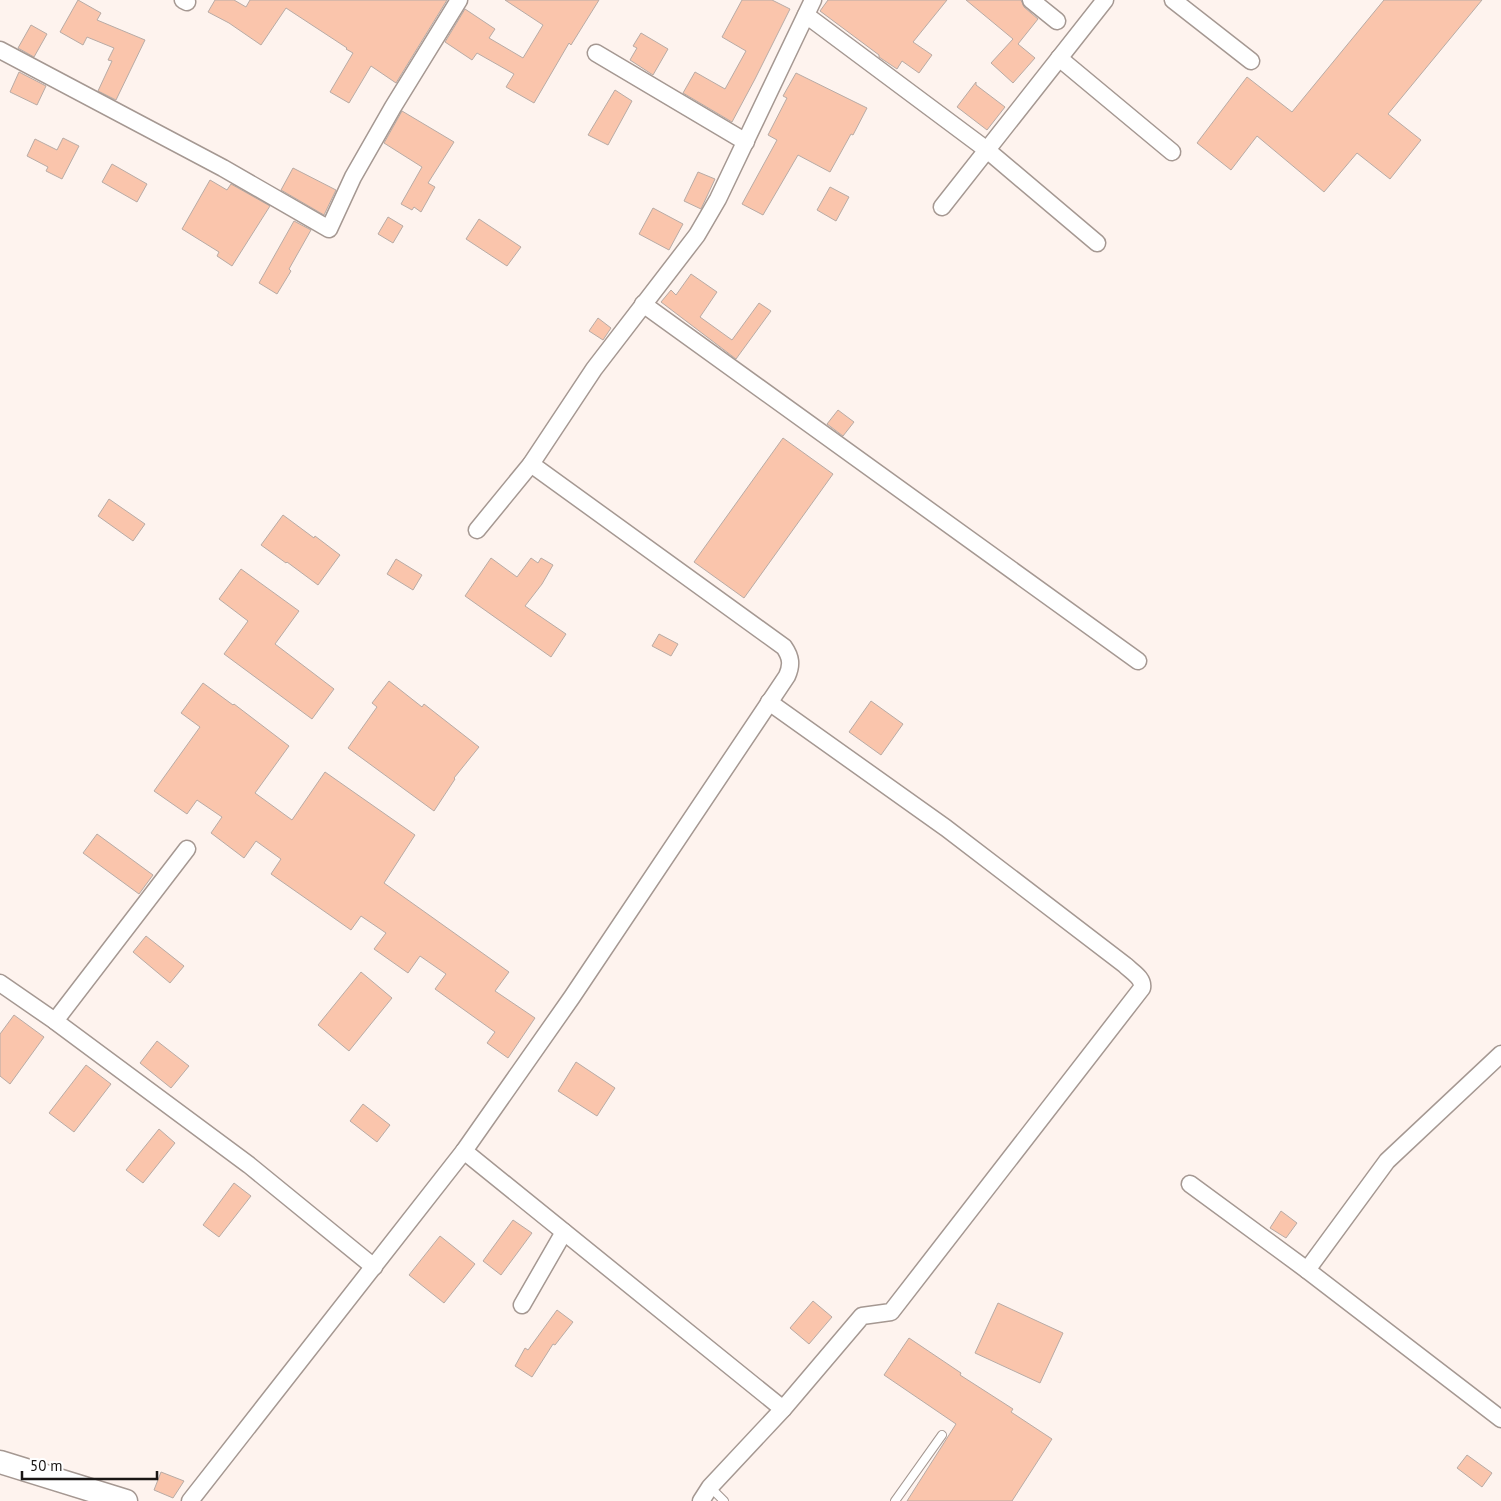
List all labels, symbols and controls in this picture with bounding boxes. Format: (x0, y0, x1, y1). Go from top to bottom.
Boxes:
scale bar (22, 1448, 158, 1480)
text: 50 m (30, 1456, 63, 1475)

